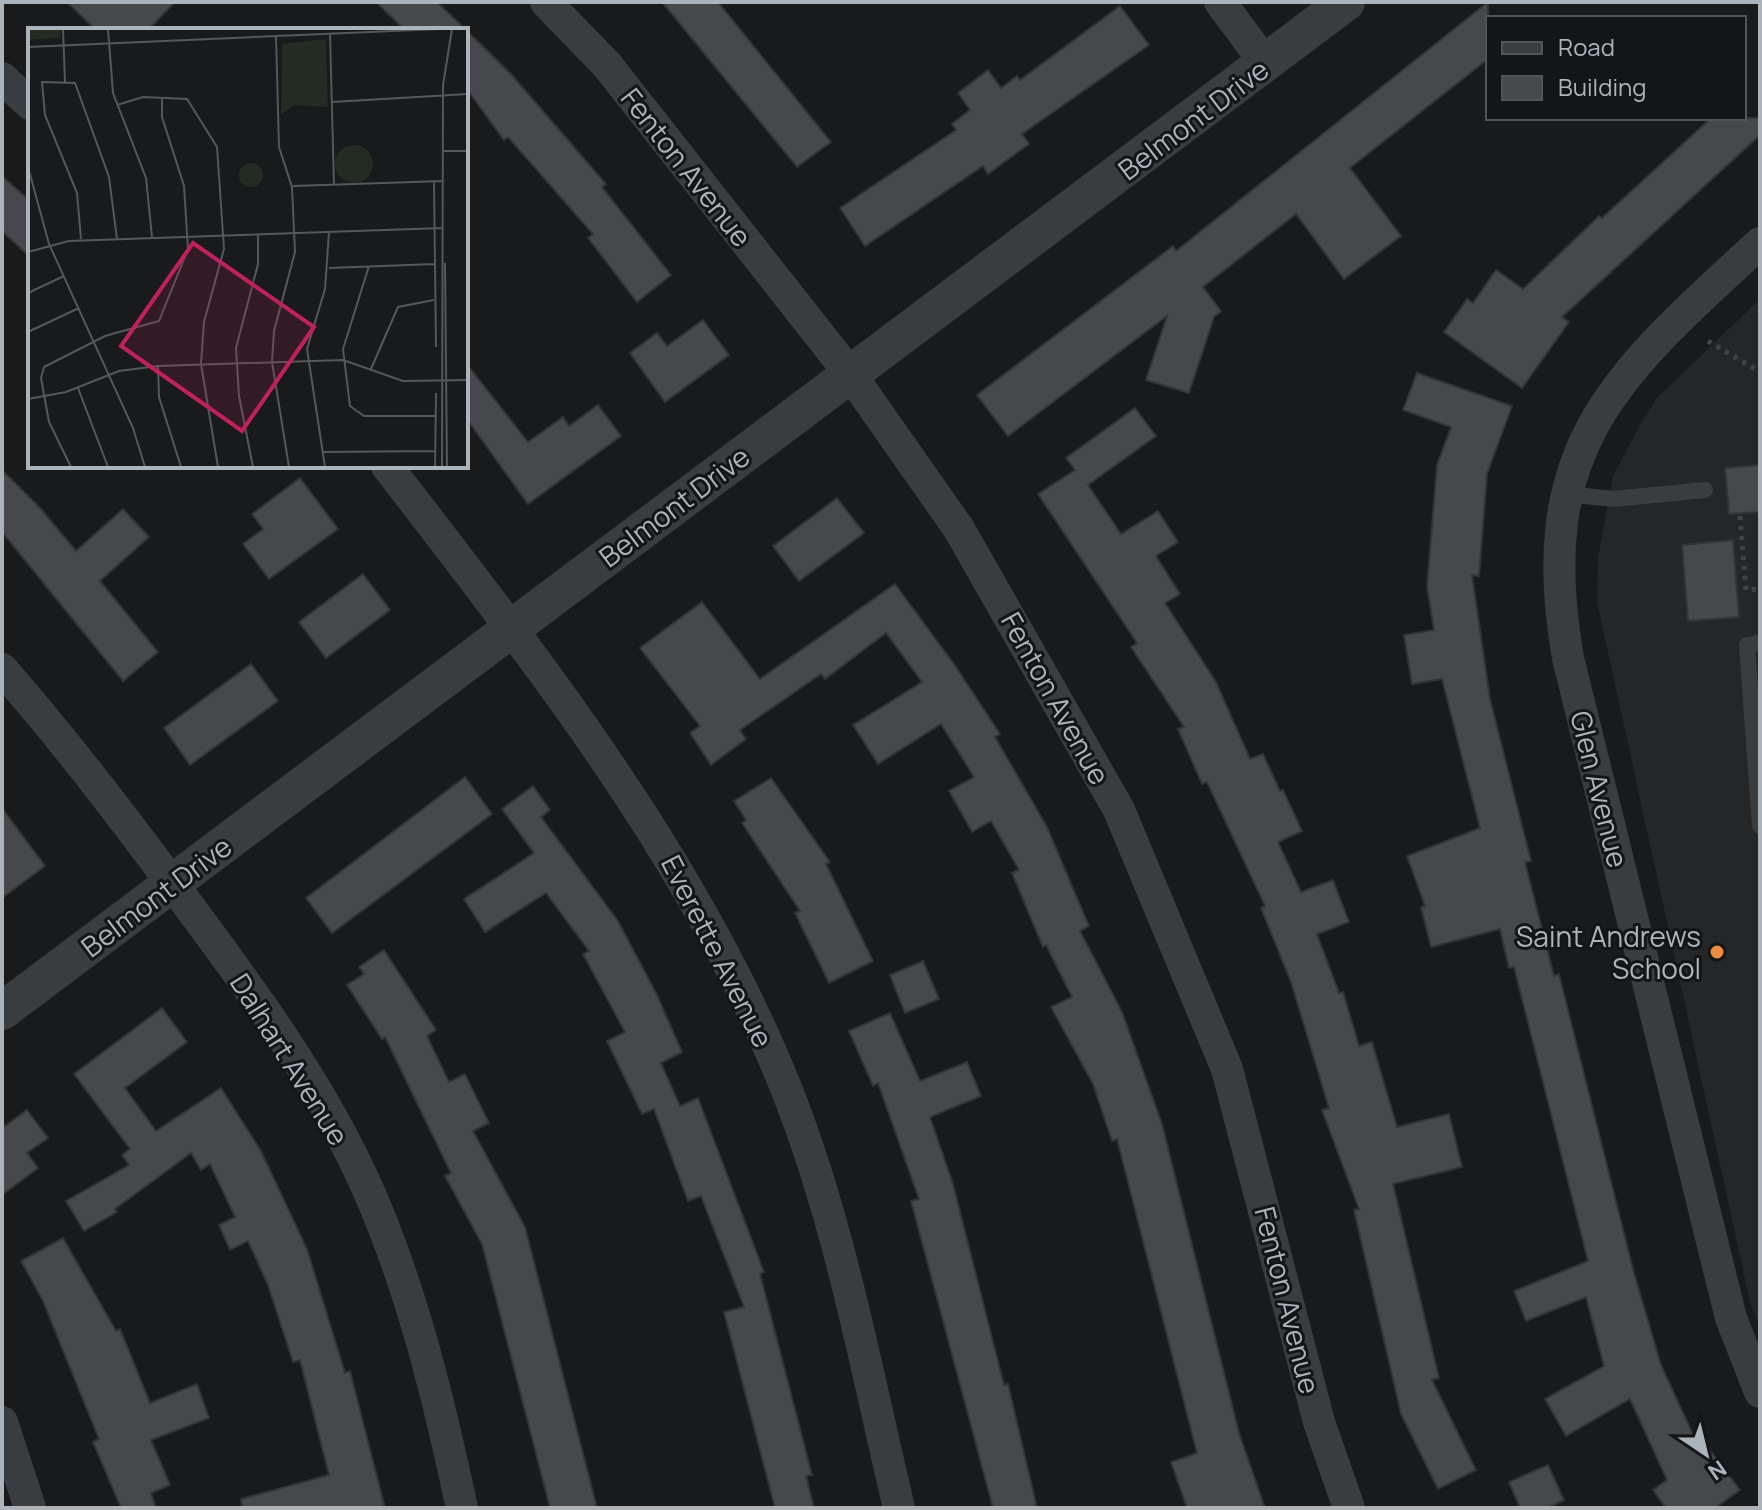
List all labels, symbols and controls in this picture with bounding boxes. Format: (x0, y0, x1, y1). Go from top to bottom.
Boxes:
legend (1486, 16, 1746, 120)
inset map (28, 28, 468, 468)
text: Road (1558, 30, 1615, 63)
street label: Belmont Drive (1110, 50, 1276, 188)
text: Building (1558, 70, 1646, 103)
street label: Fenton Avenue (613, 80, 761, 254)
street label: Belmont Drive (591, 437, 757, 575)
street label: Fenton Avenue (993, 605, 1119, 791)
street label: Glen Avenue (1562, 707, 1638, 871)
street label: Belmont Drive (73, 827, 239, 965)
street label: Everette Avenue (653, 848, 783, 1054)
place label: Saint Andrews School (1516, 917, 1701, 987)
marker: Saint Andrews School (1708, 943, 1726, 961)
street label: Dalhart Avenue (222, 966, 358, 1152)
street label: Fenton Avenue (1246, 1202, 1330, 1398)
north arrow (1666, 1414, 1746, 1494)
text: N (1702, 1454, 1733, 1487)

